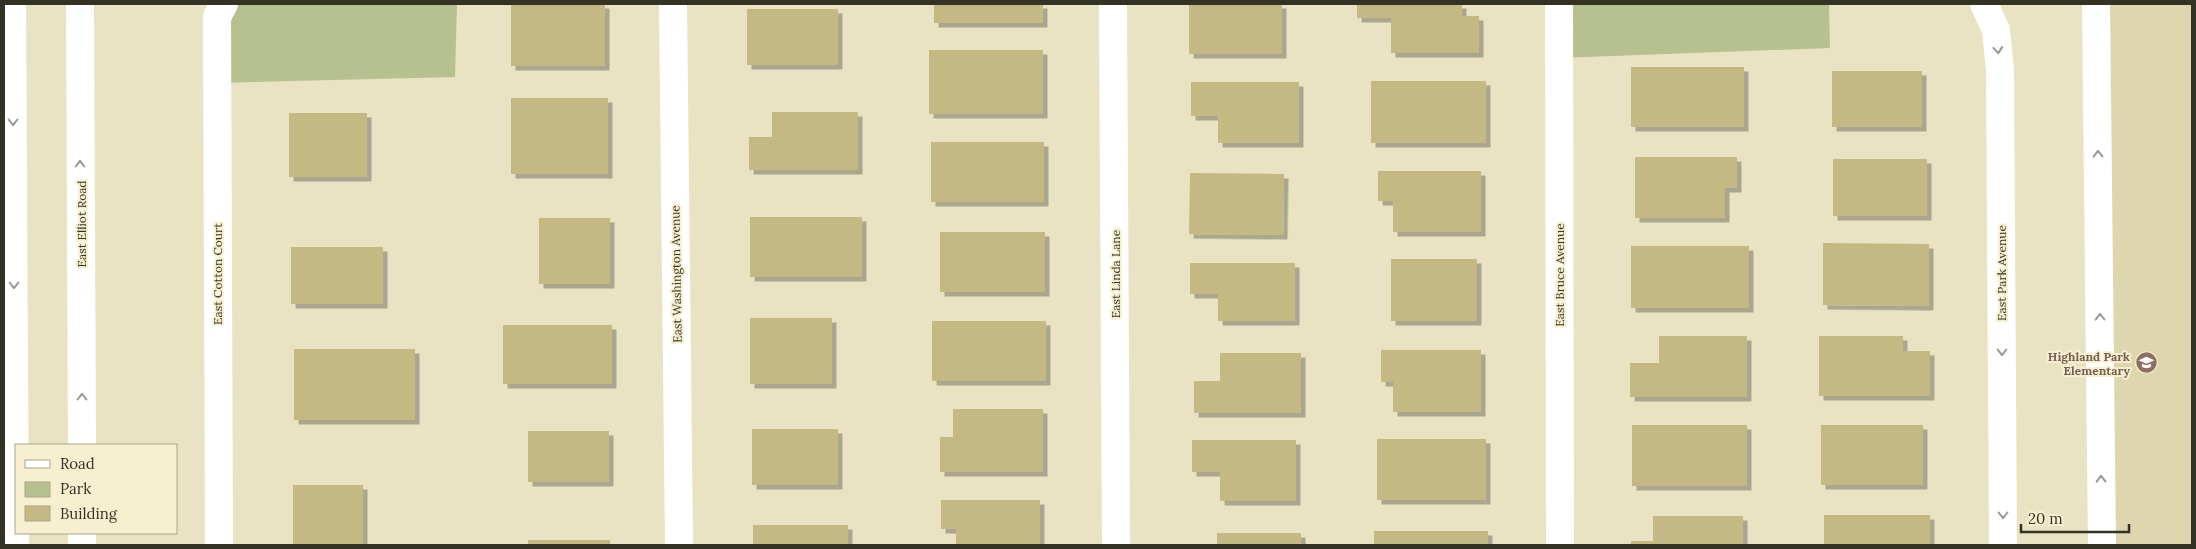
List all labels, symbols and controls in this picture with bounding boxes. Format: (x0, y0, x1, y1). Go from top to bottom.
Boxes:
one-way arrow (1992, 46, 2003, 54)
one-way arrow (8, 119, 18, 127)
one-way arrow (2093, 150, 2103, 158)
one-way arrow (75, 160, 85, 168)
street label: East Elliot Road (74, 180, 89, 268)
street label: East Washington Avenue (667, 205, 685, 343)
street label: East Cotton Court (210, 223, 225, 325)
street label: East Bruce Avenue (1552, 223, 1567, 327)
street label: East Park Avenue (1994, 225, 2009, 321)
street label: East Linda Lane (1108, 229, 1123, 318)
one-way arrow (9, 282, 19, 289)
one-way arrow (2095, 312, 2105, 320)
one-way arrow (1997, 348, 2007, 356)
place label: Highland Park Elementary (2048, 349, 2130, 378)
school or university icon: Highland Park Elementary (2134, 351, 2158, 375)
one-way arrow (77, 392, 87, 400)
legend (15, 444, 178, 534)
text: Road (60, 454, 95, 473)
one-way arrow (2096, 475, 2107, 483)
text: Park (60, 479, 91, 498)
scale bar (2021, 502, 2128, 534)
text: Building (60, 504, 118, 523)
text: 20 m (2028, 509, 2063, 528)
one-way arrow (1998, 511, 2008, 519)

